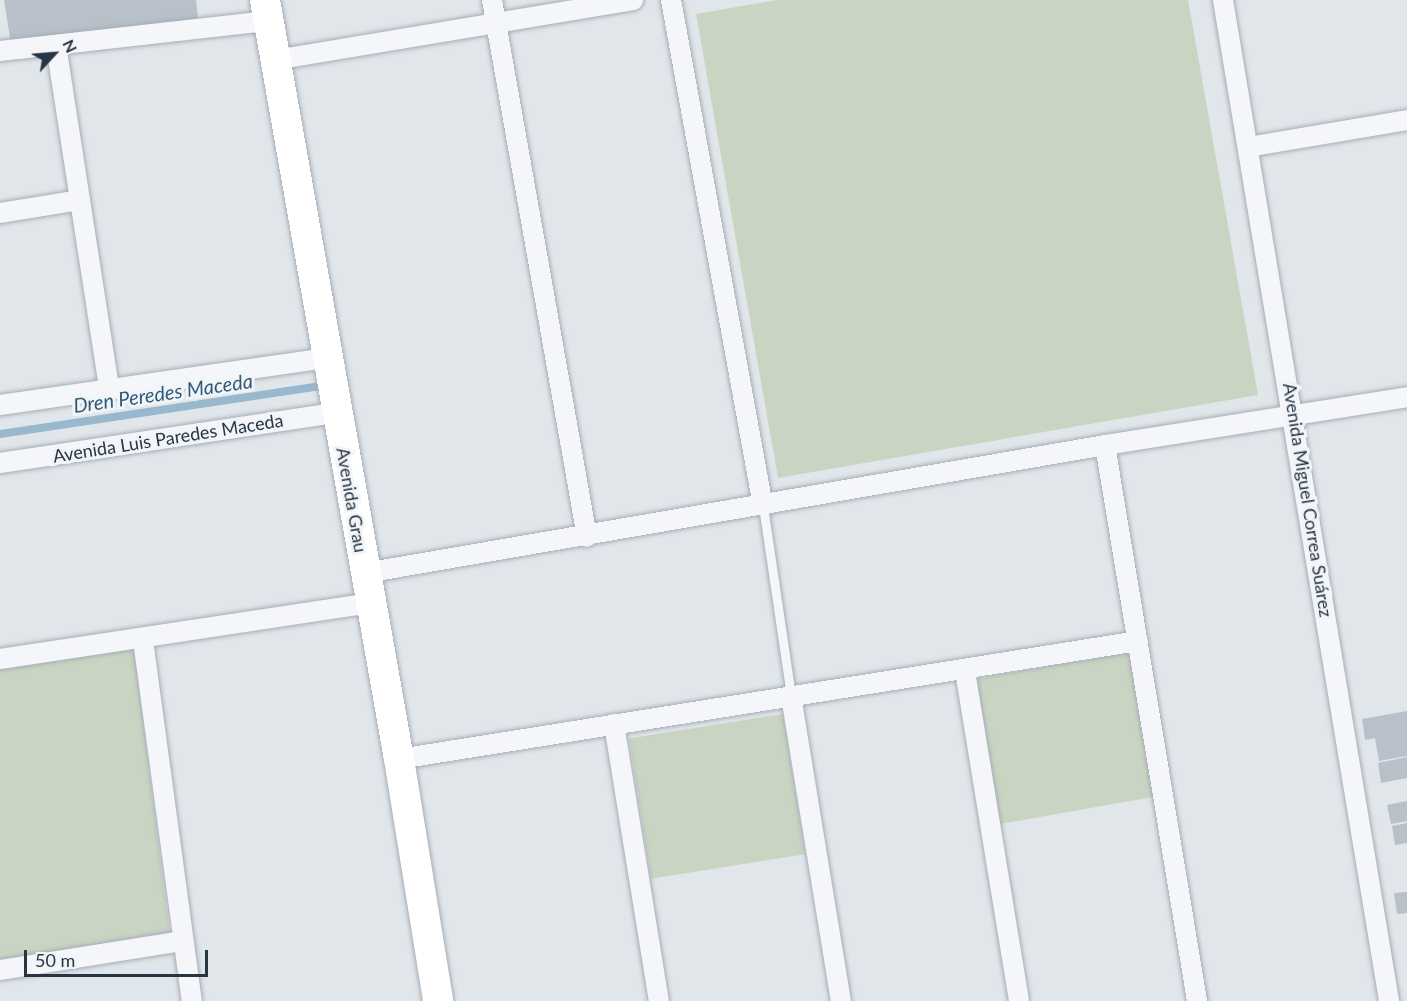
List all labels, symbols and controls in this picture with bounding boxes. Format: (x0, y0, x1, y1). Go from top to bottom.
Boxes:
north arrow (24, 24, 84, 84)
text: N (59, 36, 82, 56)
water label: Dren Peredes Maceda (72, 369, 254, 417)
street label: Avenida Miguel Correa Suárez (1279, 381, 1337, 619)
street label: Avenida Luis Paredes Maceda (51, 409, 285, 467)
street label: Avenida Grau (332, 446, 372, 554)
scale bar (27, 938, 212, 976)
text: 50 m (35, 949, 75, 971)

